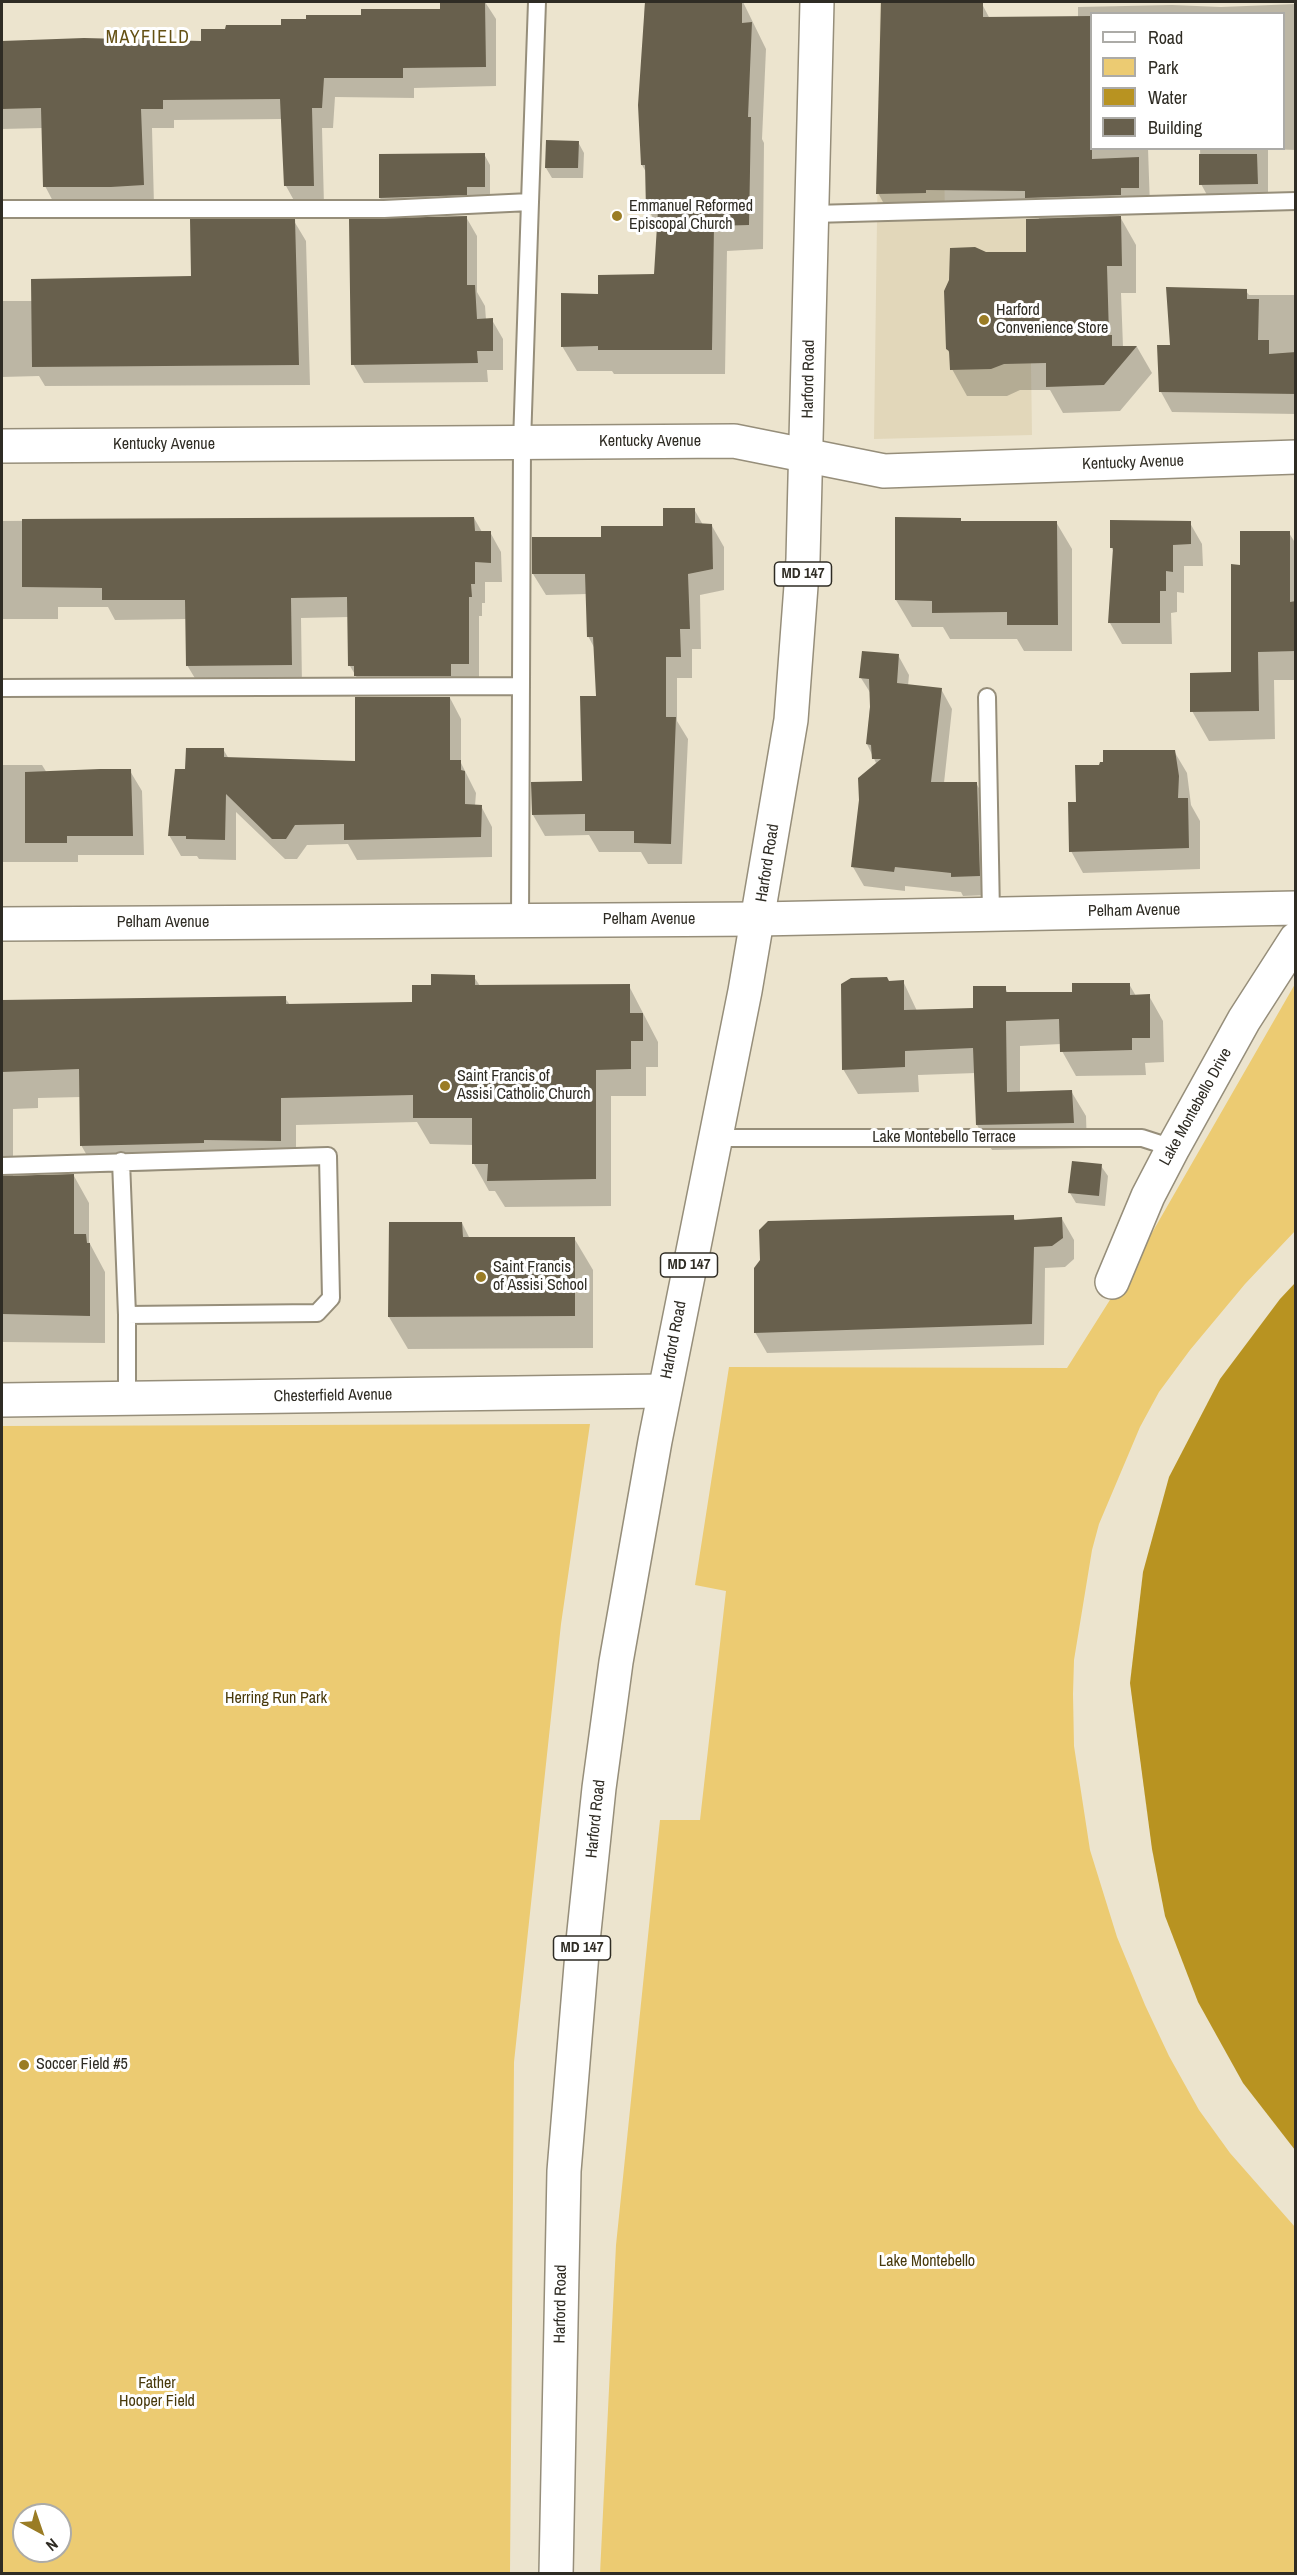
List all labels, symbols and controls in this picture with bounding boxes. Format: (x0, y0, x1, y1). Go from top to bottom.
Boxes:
legend (1090, 12, 1285, 150)
text: Road (1148, 25, 1183, 50)
district label: MAYFIELD (106, 27, 190, 49)
text: Park (1148, 55, 1178, 80)
text: Water (1148, 85, 1187, 110)
text: Building (1148, 115, 1202, 140)
place label: Emmanuel Reformed Episcopal Church (629, 197, 753, 235)
marker: Emmanuel Reformed Episcopal Church (610, 209, 624, 223)
place label: Harford Convenience Store (996, 301, 1108, 339)
marker: Harford Convenience Store (977, 313, 991, 327)
street label: Harford Road (799, 339, 819, 419)
street label: Kentucky Avenue (599, 432, 701, 452)
street label: Kentucky Avenue (113, 435, 215, 455)
street label: Kentucky Avenue (1082, 452, 1184, 474)
road number: MD 147 (774, 562, 832, 586)
street label: Harford Road (752, 823, 784, 903)
street label: Pelham Avenue (1088, 901, 1180, 921)
street label: Pelham Avenue (603, 910, 695, 930)
street label: Pelham Avenue (117, 913, 209, 933)
street label: Lake Montebello Drive (1156, 1045, 1236, 1169)
place label: Saint Francis of Assisi Catholic Church (457, 1067, 590, 1105)
marker: Saint Francis of Assisi Catholic Church (438, 1079, 452, 1093)
street label: Lake Montebello Terrace (872, 1128, 1016, 1148)
road number: MD 147 (660, 1253, 718, 1277)
place label: Saint Francis of Assisi School (493, 1258, 587, 1296)
marker: Saint Francis of Assisi School (474, 1270, 488, 1284)
street label: Harford Road (657, 1300, 691, 1380)
street label: Chesterfield Avenue (274, 1385, 392, 1407)
park label: Herring Run Park (225, 1689, 327, 1709)
street label: Harford Road (582, 1779, 610, 1859)
road number: MD 147 (554, 1936, 610, 1960)
place label: Soccer Field #5 (36, 2055, 128, 2075)
marker: Soccer Field #5 (17, 2058, 31, 2072)
park label: Lake Montebello (879, 2252, 975, 2272)
street label: Harford Road (551, 2264, 571, 2344)
park label: Father Hooper Field (119, 2374, 195, 2412)
north arrow (12, 2503, 72, 2563)
text: N (42, 2534, 63, 2557)

